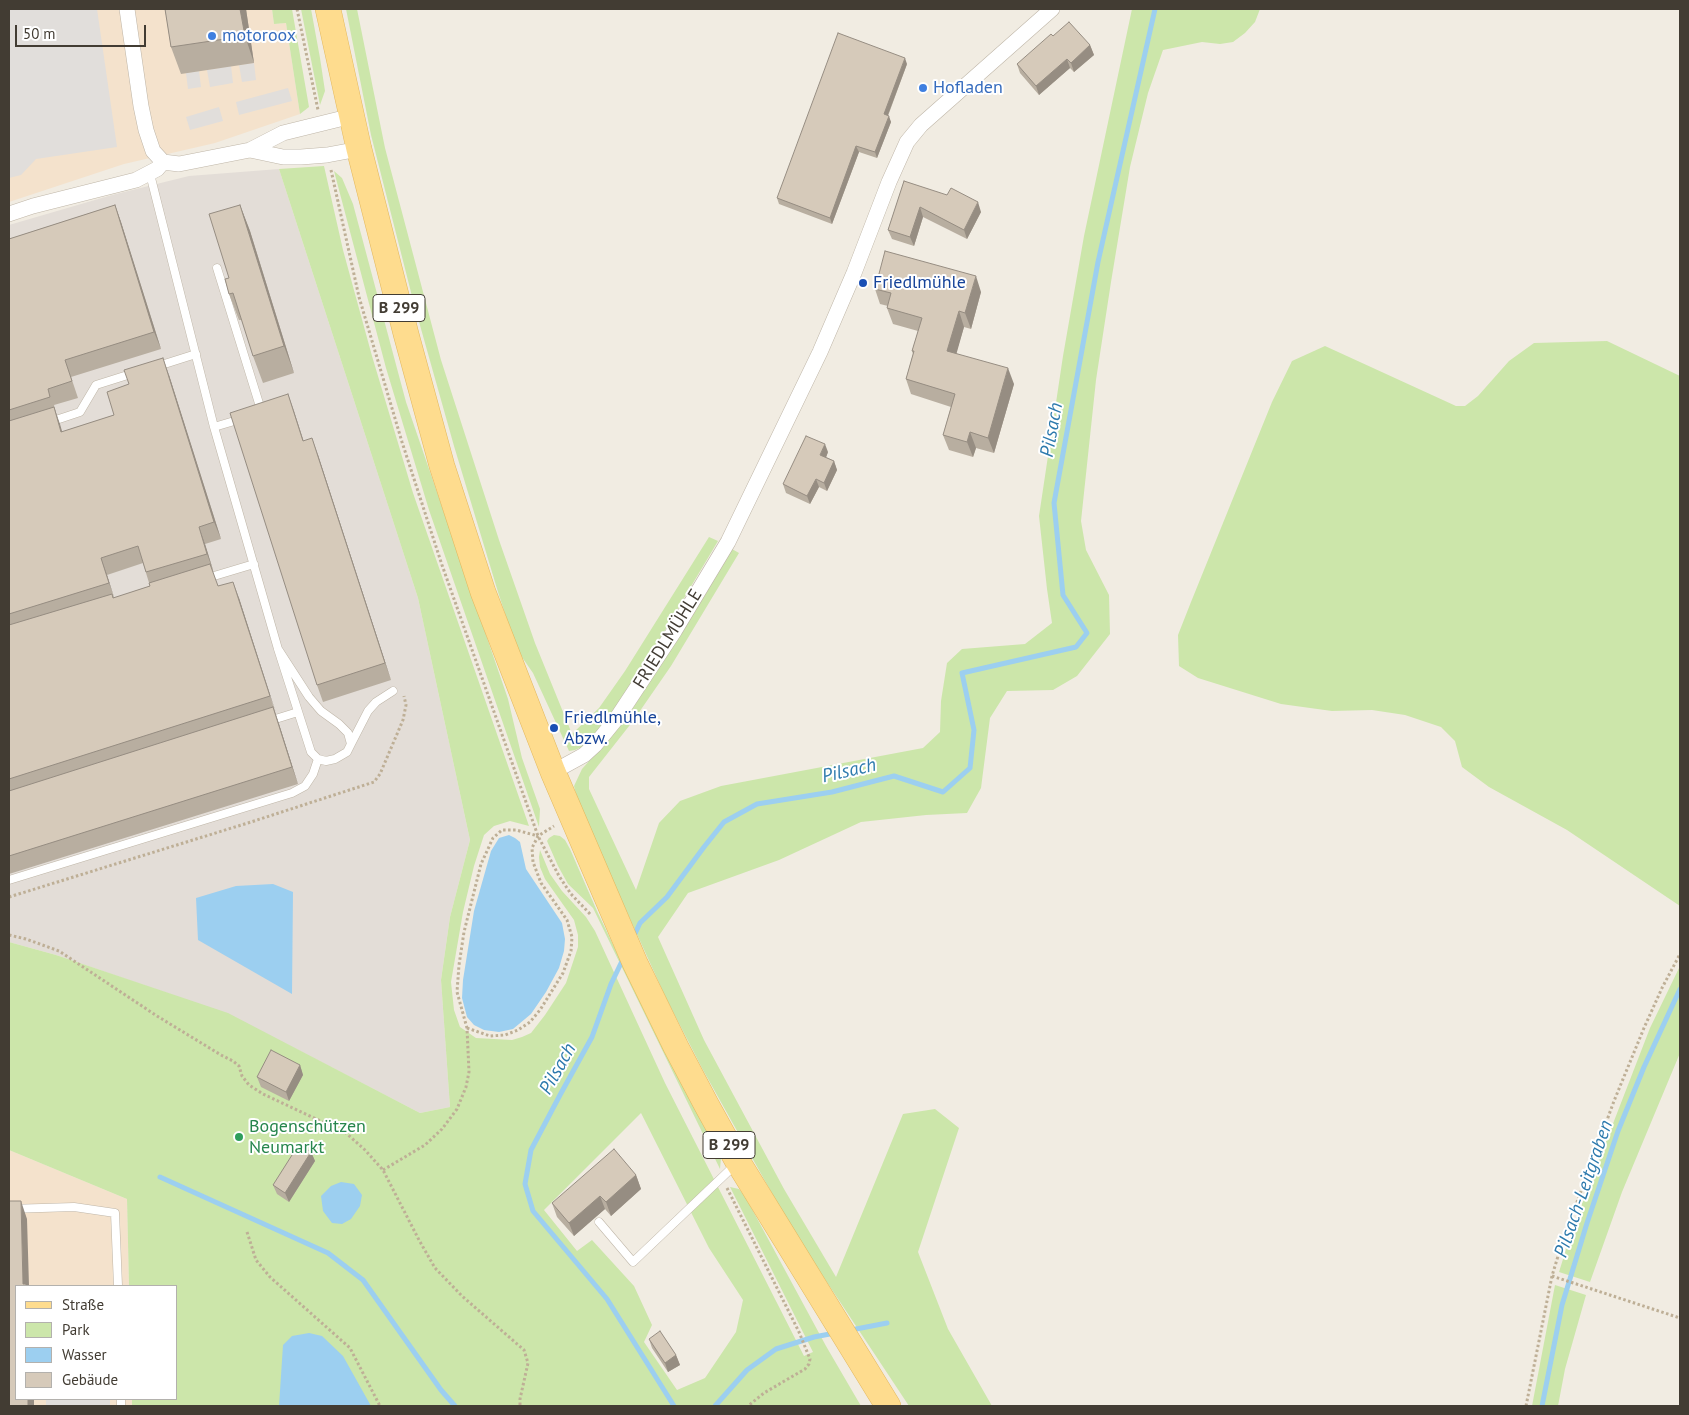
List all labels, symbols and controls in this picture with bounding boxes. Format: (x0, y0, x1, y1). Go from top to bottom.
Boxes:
scale bar (18, 15, 149, 47)
text: 50 m (23, 24, 56, 43)
place label: motoroox (222, 25, 296, 47)
marker: motoroox (206, 30, 218, 42)
place label: Hofladen (933, 77, 1003, 99)
marker: Hofladen (917, 82, 929, 94)
place label: Friedlmühle (873, 272, 966, 294)
marker: Friedlmühle (857, 277, 869, 289)
road number: B 299 (373, 294, 425, 322)
water label: Pilsach (1036, 401, 1068, 459)
street label: FRIEDLMÜHLE (629, 585, 707, 693)
place label: Friedlmühle, Abzw. (564, 707, 661, 750)
marker: Friedlmühle, Abzw. (548, 722, 560, 734)
water label: Pilsach (820, 754, 878, 788)
water label: Pilsach (535, 1039, 581, 1099)
place label: Bogenschützen Neumarkt (249, 1116, 366, 1158)
water label: Pilsach-Leitgraben (1550, 1117, 1618, 1261)
marker: Bogenschützen Neumarkt (233, 1131, 245, 1143)
road number: B 299 (703, 1132, 755, 1158)
legend (15, 1285, 178, 1400)
text: Straße (62, 1295, 104, 1314)
text: Park (62, 1320, 90, 1339)
text: Wasser (62, 1345, 107, 1364)
text: Gebäude (62, 1370, 118, 1389)

